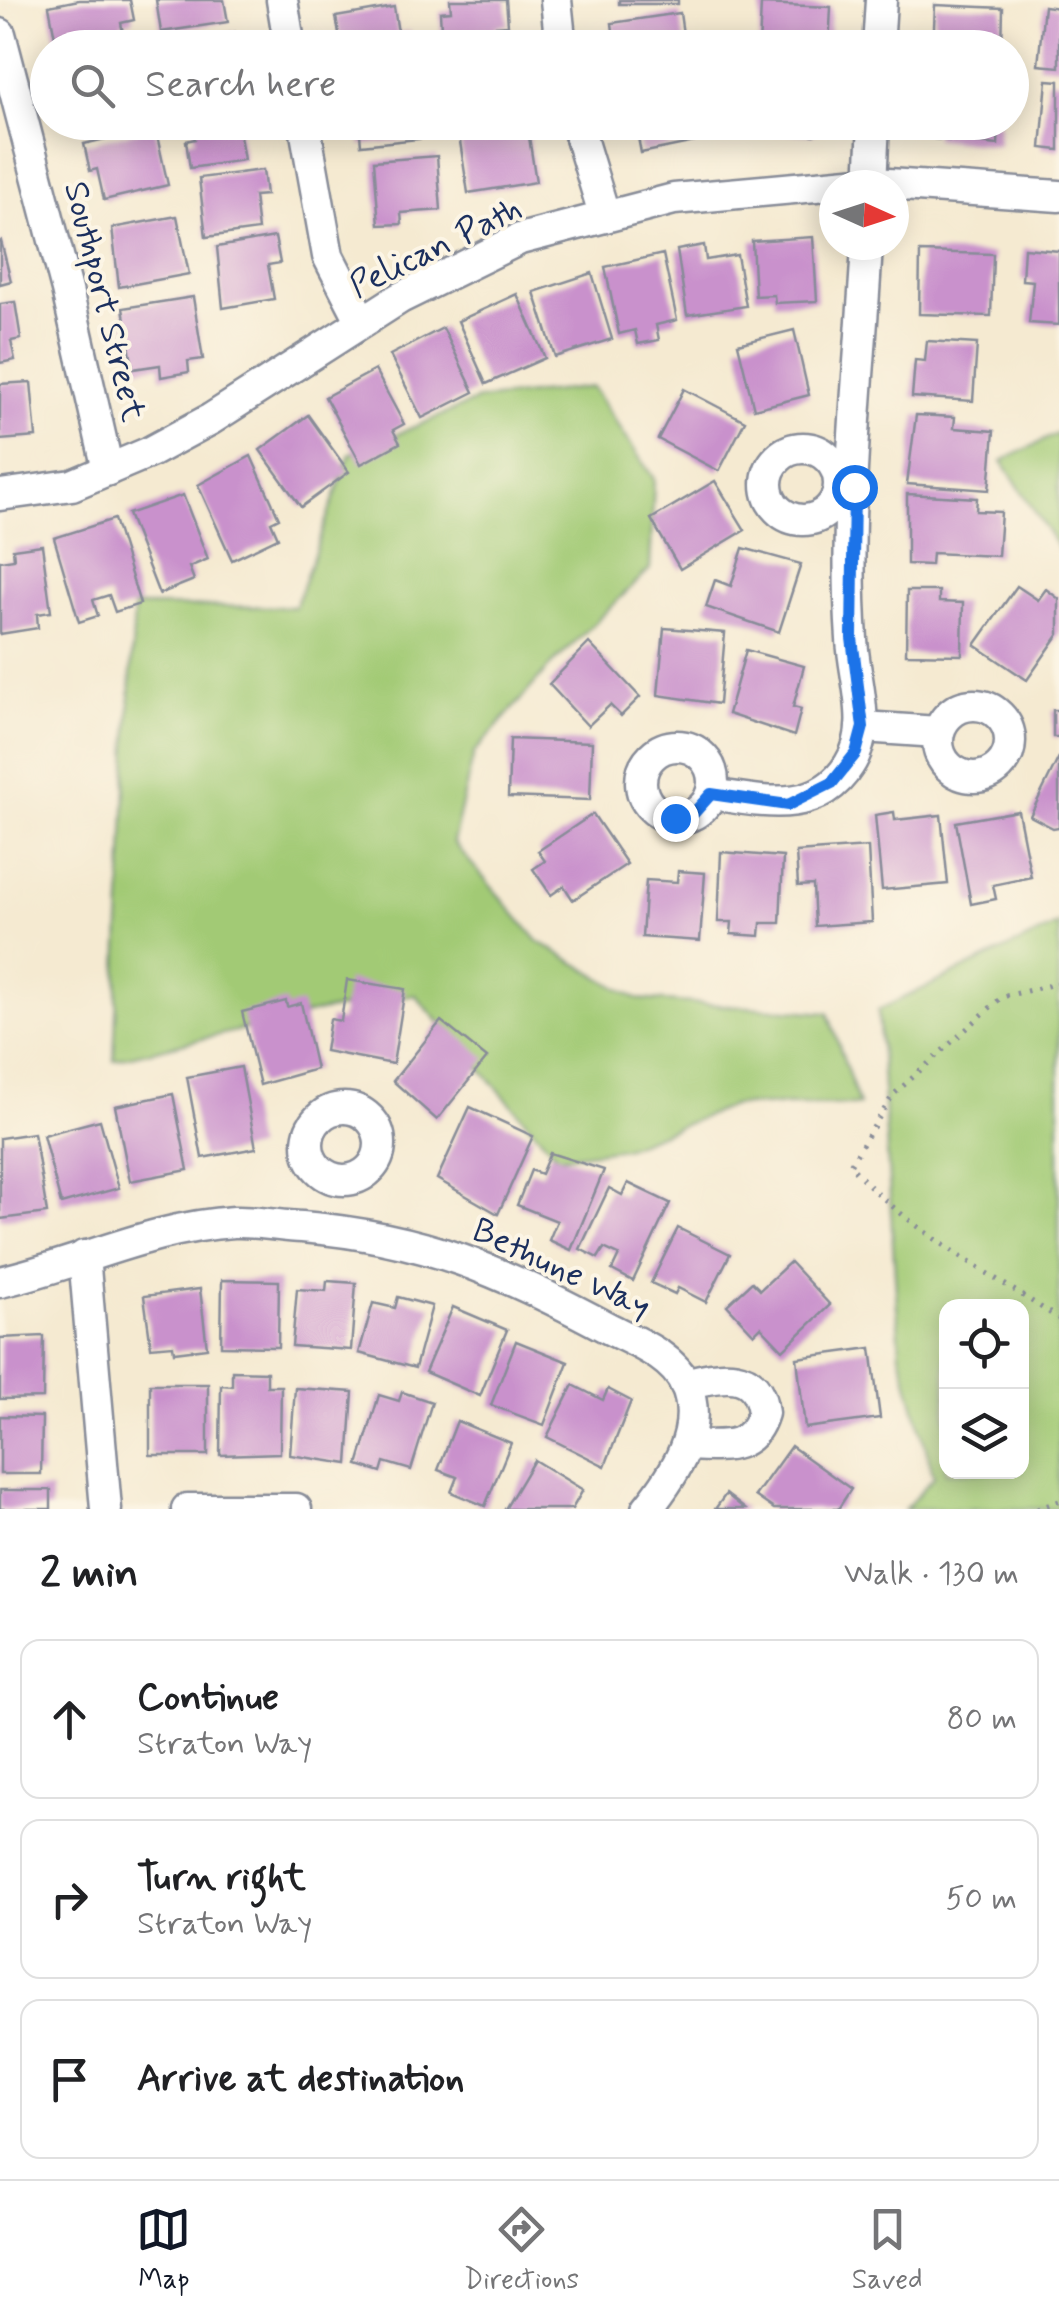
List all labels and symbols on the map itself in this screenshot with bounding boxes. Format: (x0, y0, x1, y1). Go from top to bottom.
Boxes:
north arrow (819, 170, 909, 260)
street label: Southport Street (52, 177, 156, 427)
street label: Pelican Path (342, 186, 530, 309)
route start (832, 465, 878, 511)
route end (653, 796, 699, 842)
street label: Bethune Way (465, 1207, 658, 1330)

